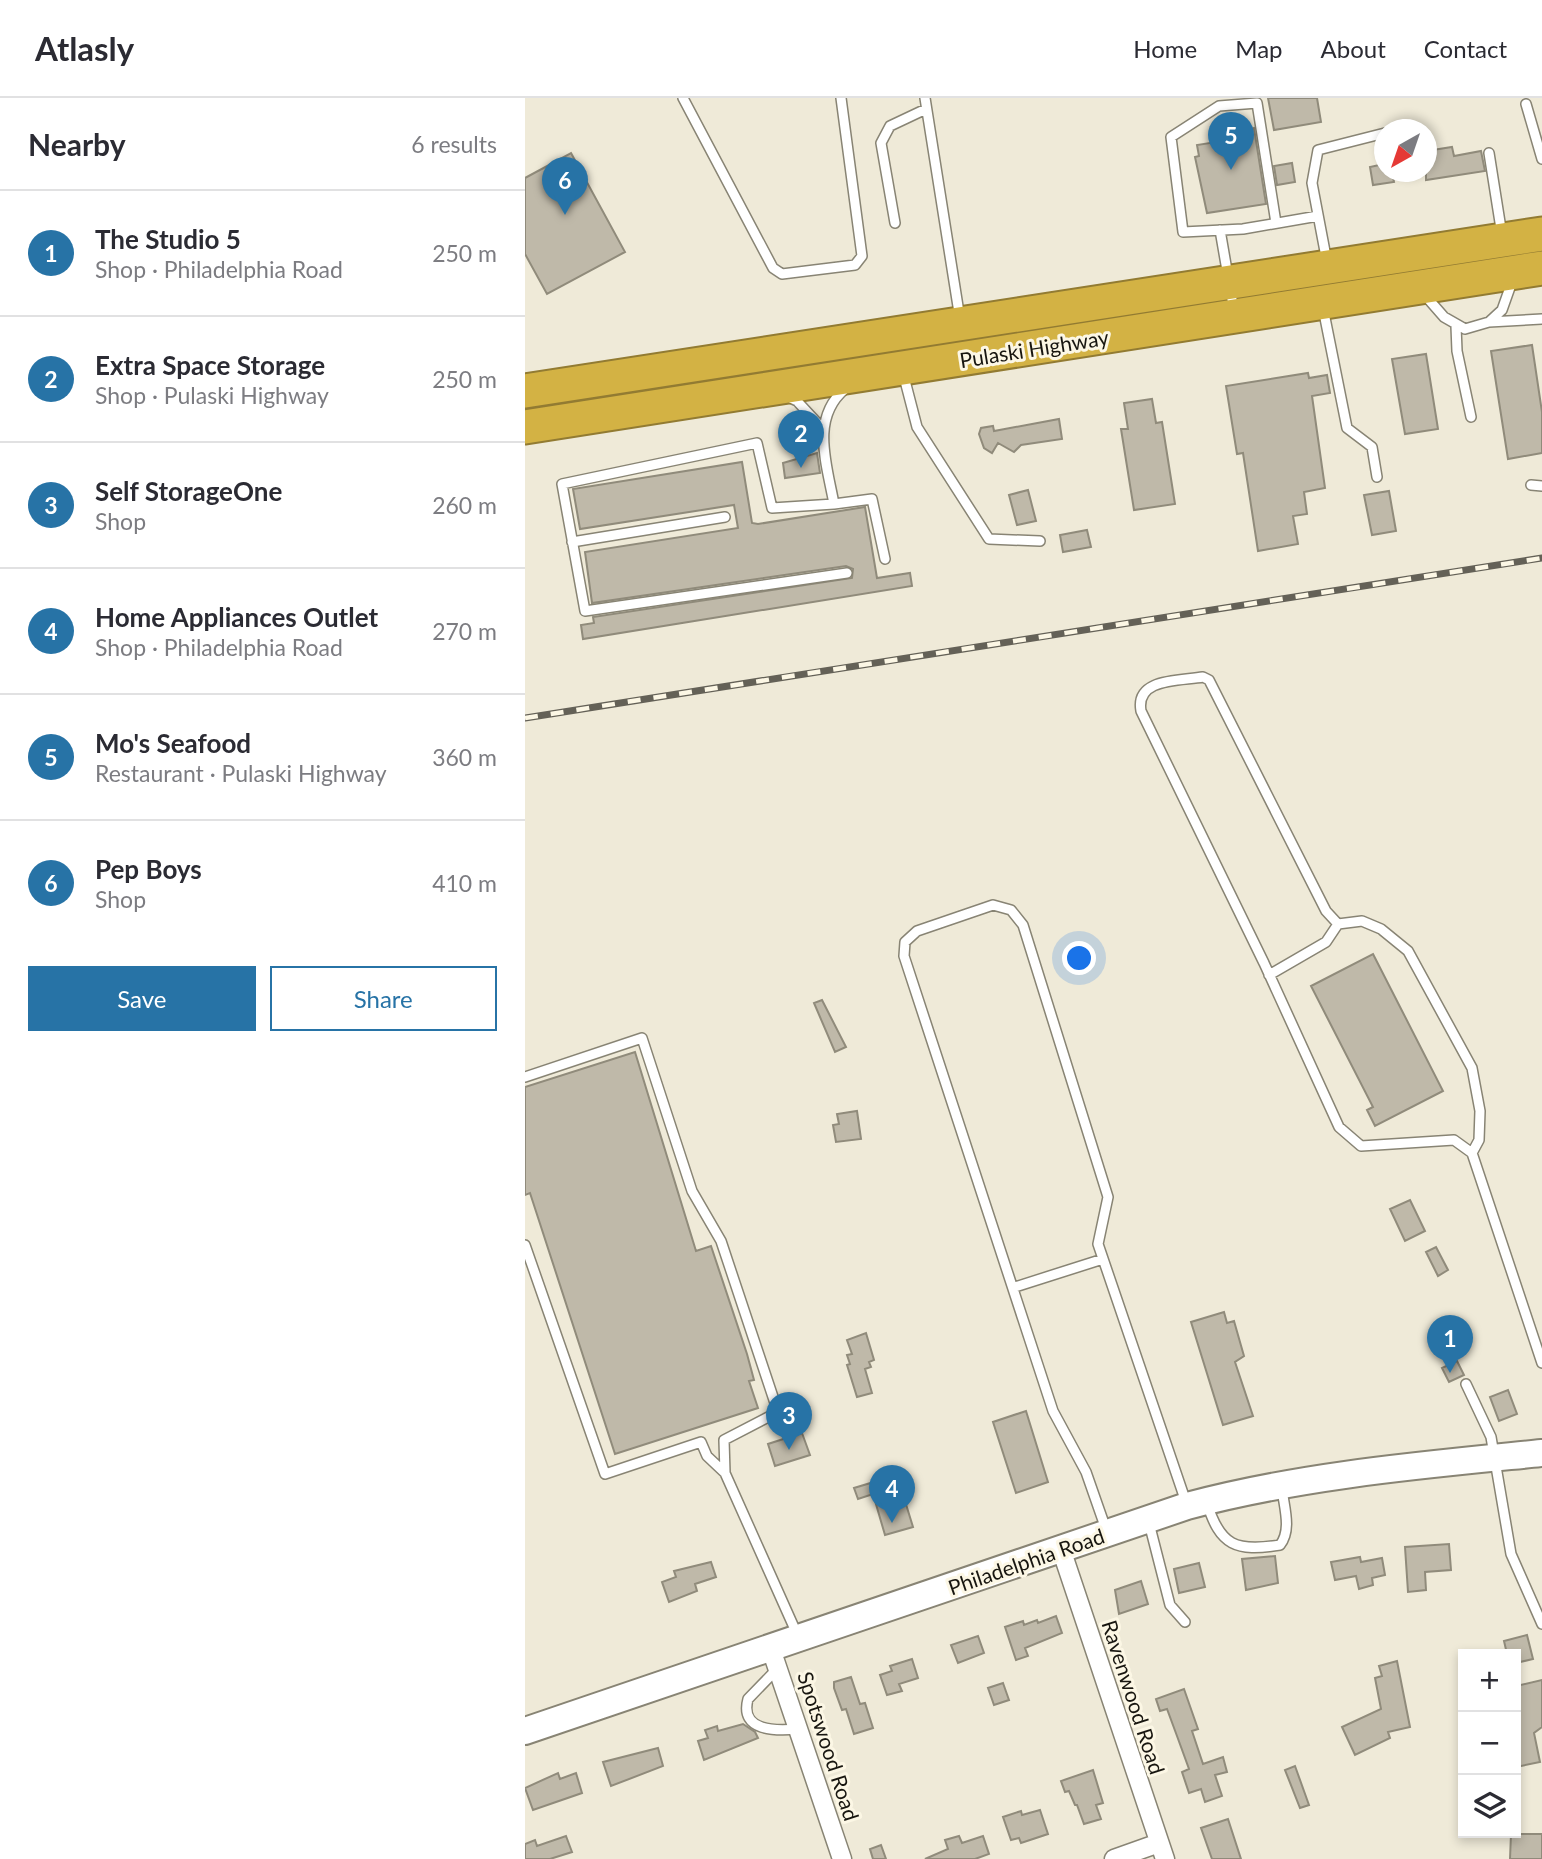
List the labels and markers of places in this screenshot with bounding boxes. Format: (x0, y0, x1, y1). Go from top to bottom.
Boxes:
pin: 5 (1208, 112, 1254, 170)
pin: 6 (542, 157, 588, 215)
pin: 2 (778, 410, 824, 468)
pin: 1 (1427, 1315, 1473, 1373)
pin: 3 (766, 1392, 812, 1450)
pin: 4 (869, 1465, 915, 1523)

